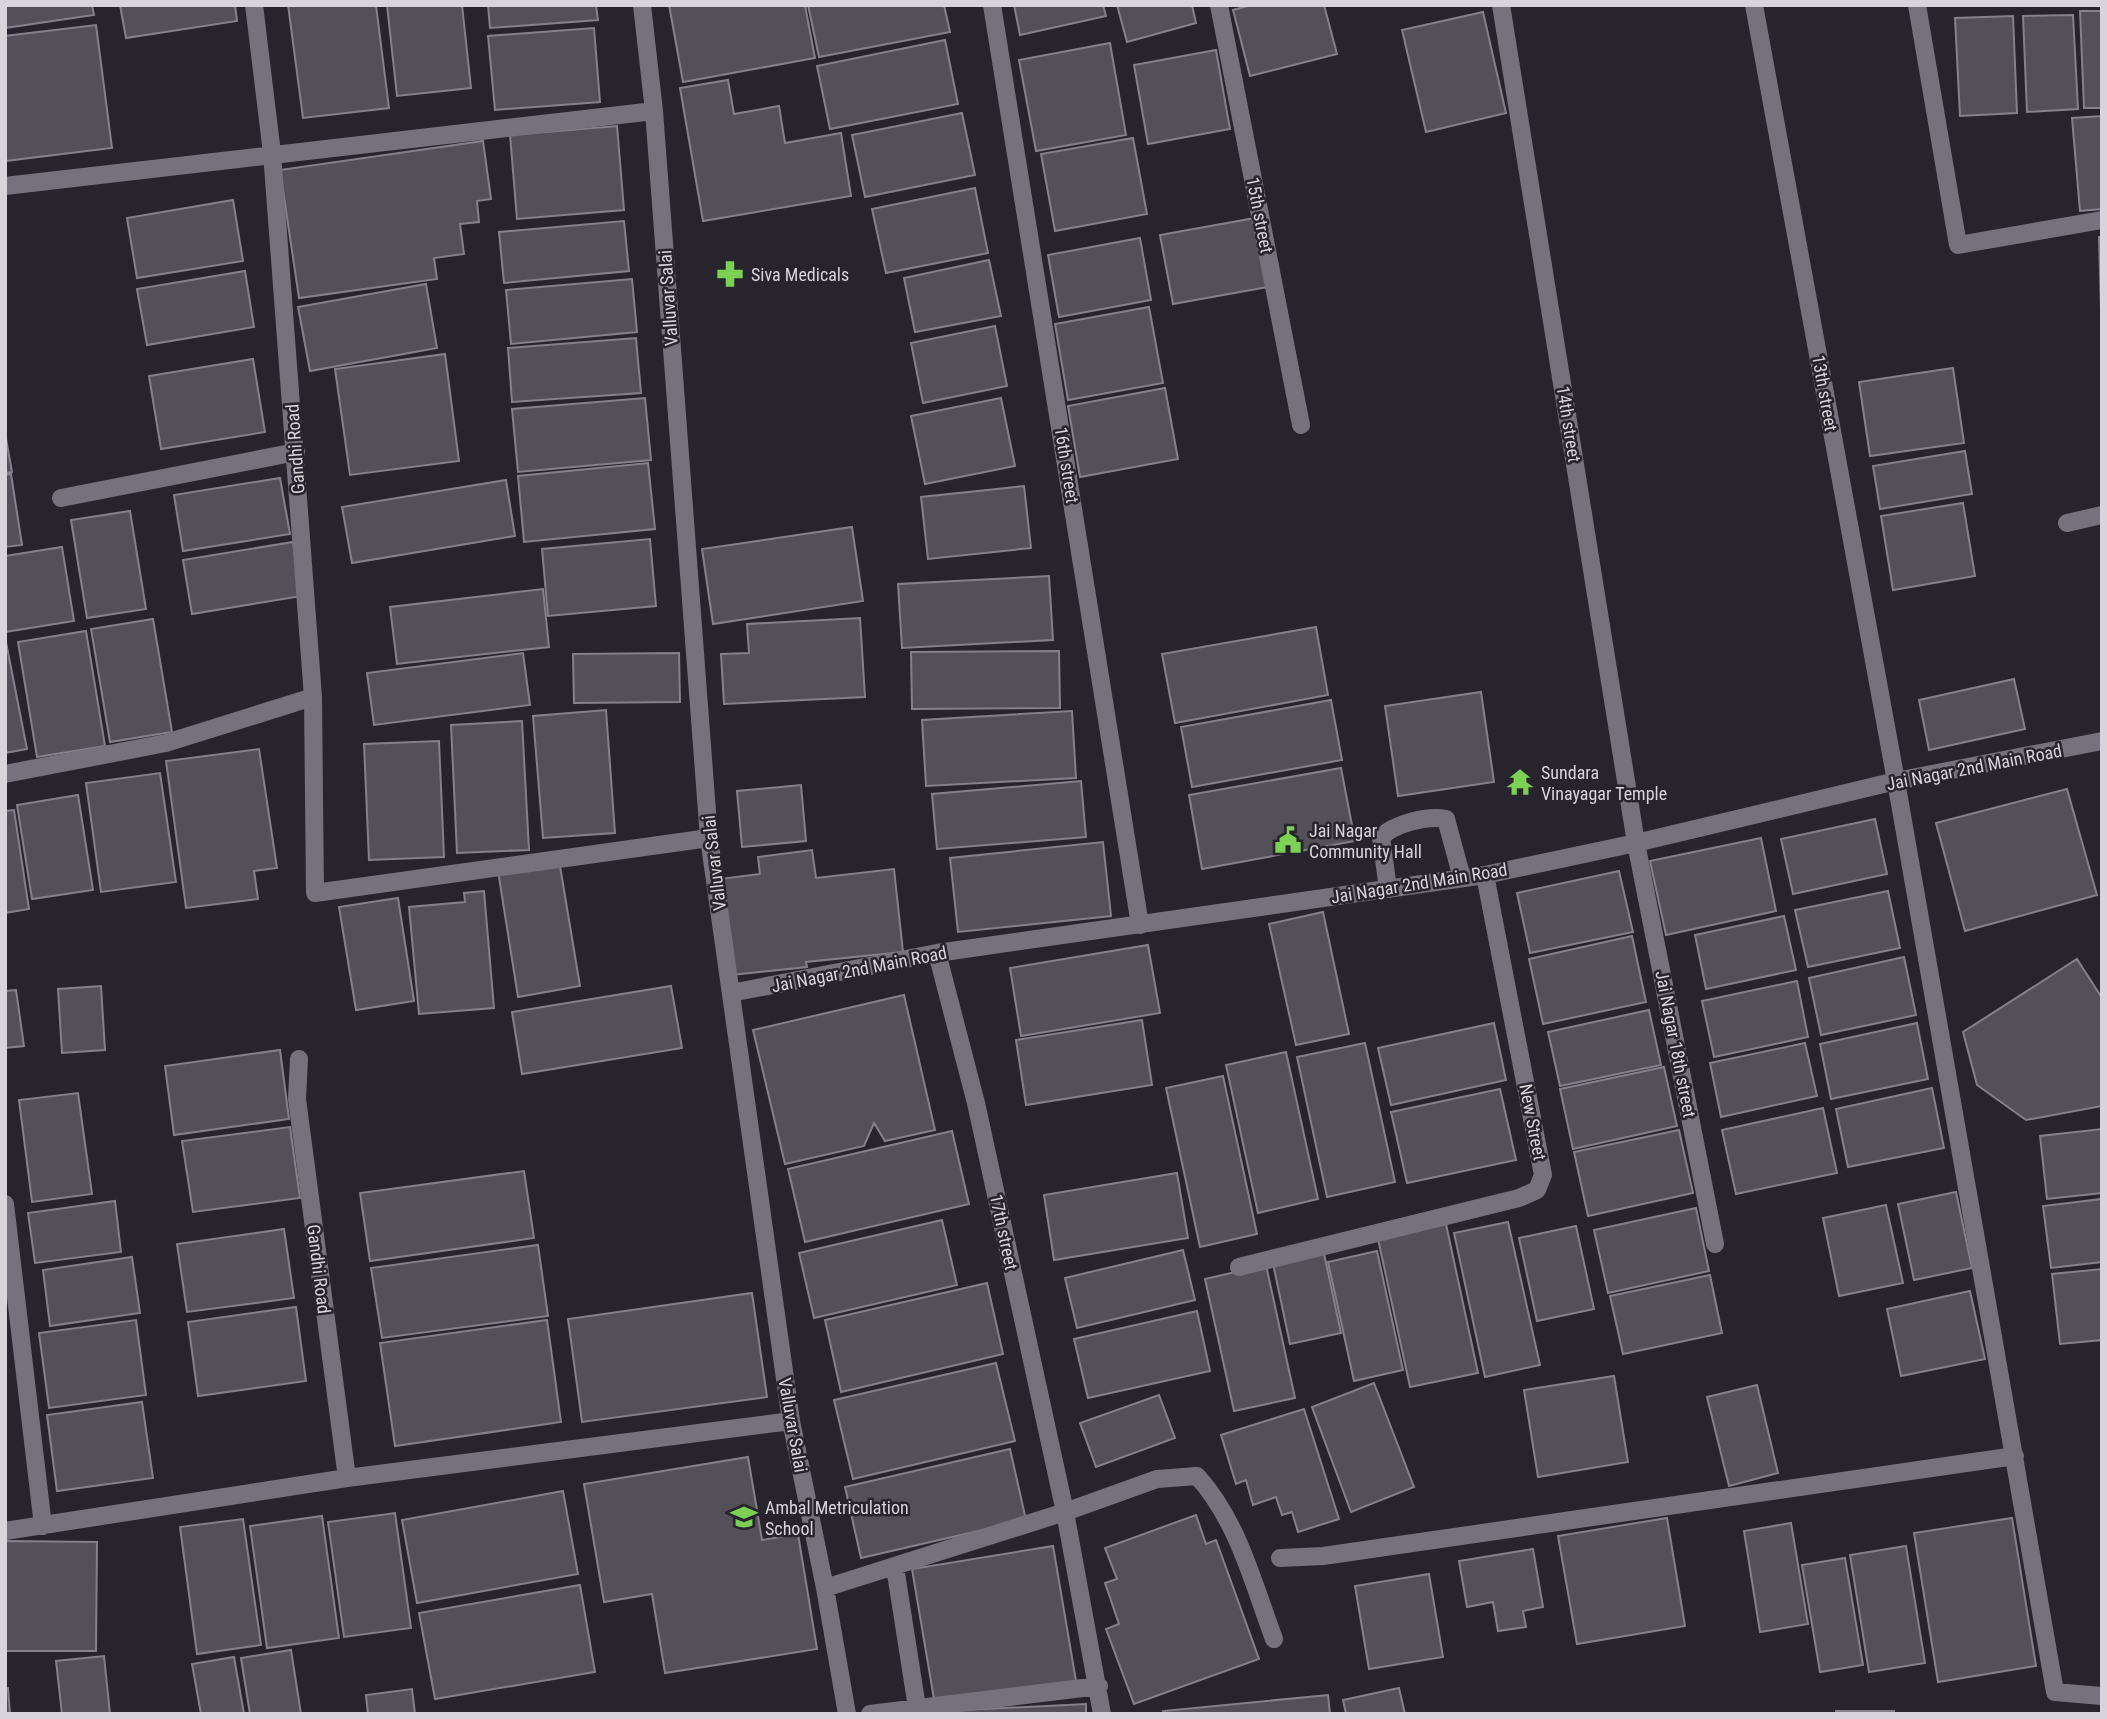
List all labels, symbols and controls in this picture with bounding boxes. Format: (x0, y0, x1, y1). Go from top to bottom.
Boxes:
street label: 15th street (1242, 175, 1278, 255)
street label: Valluvar Salai (654, 249, 682, 347)
pharmacy icon: Siva Medicals (715, 259, 745, 289)
place label: Siva Medicals (751, 264, 849, 285)
street label: 13th street (1808, 353, 1842, 433)
street label: 14th street (1553, 384, 1585, 464)
street label: Gandhi Road (281, 403, 309, 495)
street label: 16th street (1051, 425, 1083, 505)
street label: Jai Nagar 2nd Main Road (1884, 740, 2064, 794)
place label: Sundara Vinayagar Temple (1541, 762, 1667, 804)
temple icon: Sundara Vinayagar Temple (1505, 767, 1535, 797)
street label: Valluvar Salai (698, 814, 730, 912)
place label: Jai Nagar Community Hall (1309, 820, 1422, 862)
public building icon: Jai Nagar Community Hall (1273, 825, 1303, 855)
street label: Jai Nagar 2nd Main Road (1329, 859, 1509, 907)
street label: Jai Nagar 2nd Main Road (769, 942, 949, 996)
street label: Jai Nagar 18th street (1651, 969, 1701, 1119)
street label: New Street (1515, 1082, 1551, 1162)
street label: 17th street (986, 1192, 1022, 1272)
street label: Gandhi Road (303, 1223, 335, 1315)
street label: Valluvar Salai (774, 1376, 812, 1474)
place label: Ambal Metriculation School (765, 1497, 909, 1539)
school or university icon: Ambal Metriculation School (729, 1502, 759, 1532)

